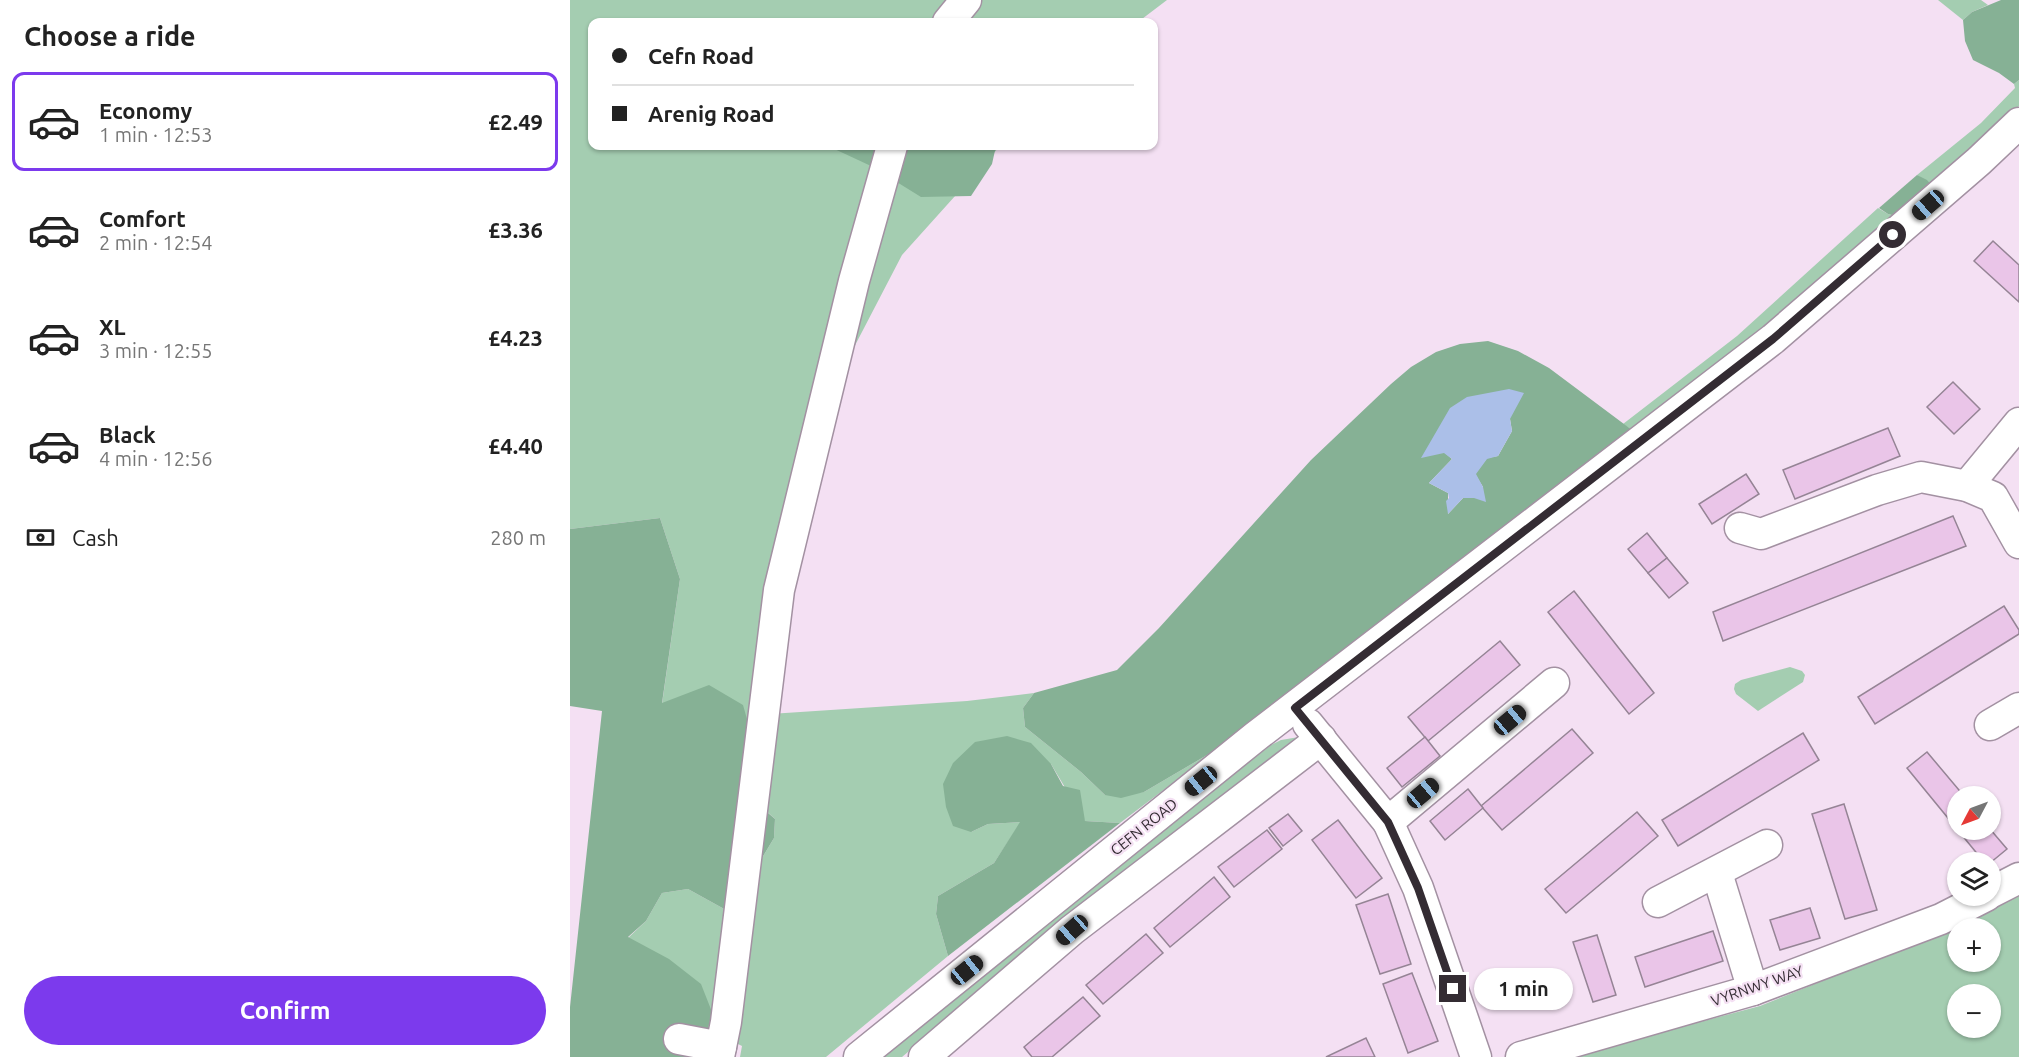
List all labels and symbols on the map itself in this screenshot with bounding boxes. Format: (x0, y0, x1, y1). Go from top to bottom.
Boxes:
car (1909, 186, 1947, 224)
route start (1879, 221, 1906, 248)
car (1490, 702, 1530, 738)
car (1181, 763, 1221, 799)
car (1403, 775, 1443, 811)
north arrow (1947, 786, 2001, 840)
street label: CEFN ROAD (1107, 795, 1180, 859)
car (1053, 911, 1091, 949)
car (947, 952, 987, 988)
street label: VYRNWY WAY (1709, 962, 1805, 1009)
callout: 1 min (1474, 968, 1573, 1010)
route end (1439, 975, 1466, 1002)

